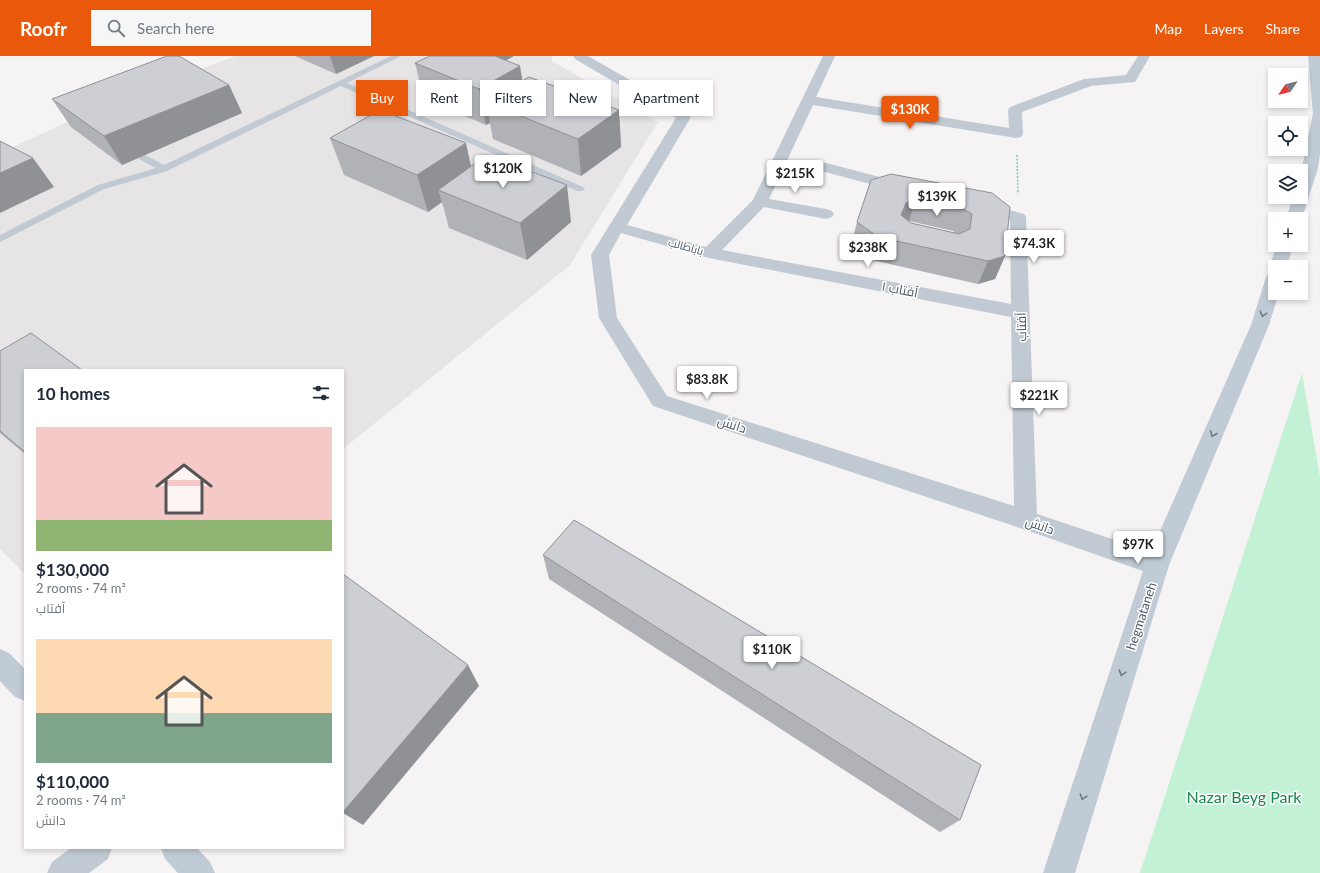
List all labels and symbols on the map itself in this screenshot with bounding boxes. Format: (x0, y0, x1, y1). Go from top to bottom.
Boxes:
north arrow (1268, 68, 1308, 108)
pin: $130K (882, 96, 938, 130)
pin: $120K (475, 155, 531, 189)
pin: $215K (767, 160, 823, 194)
pin: $139K (909, 183, 965, 217)
pin: $74.3K (1001, 230, 1067, 264)
pin: $238K (840, 234, 896, 268)
street label: باباطالب (667, 235, 705, 257)
street label: آفتاب ۱ (880, 278, 920, 300)
one-way arrow (1259, 311, 1268, 318)
street label: آفتاب (1013, 312, 1029, 342)
pin: $83.8K (674, 366, 740, 400)
pin: $221K (1011, 382, 1067, 416)
street label: دانش (716, 412, 748, 436)
one-way arrow (1210, 430, 1218, 438)
street label: دانش (1023, 513, 1057, 537)
pin: $97K (1114, 531, 1162, 565)
street label: hegmataneh (1123, 580, 1159, 652)
pin: $110K (744, 636, 800, 670)
one-way arrow (1119, 670, 1127, 677)
park label: Nazar Beyg Park (1187, 787, 1302, 806)
one-way arrow (1079, 794, 1088, 801)

